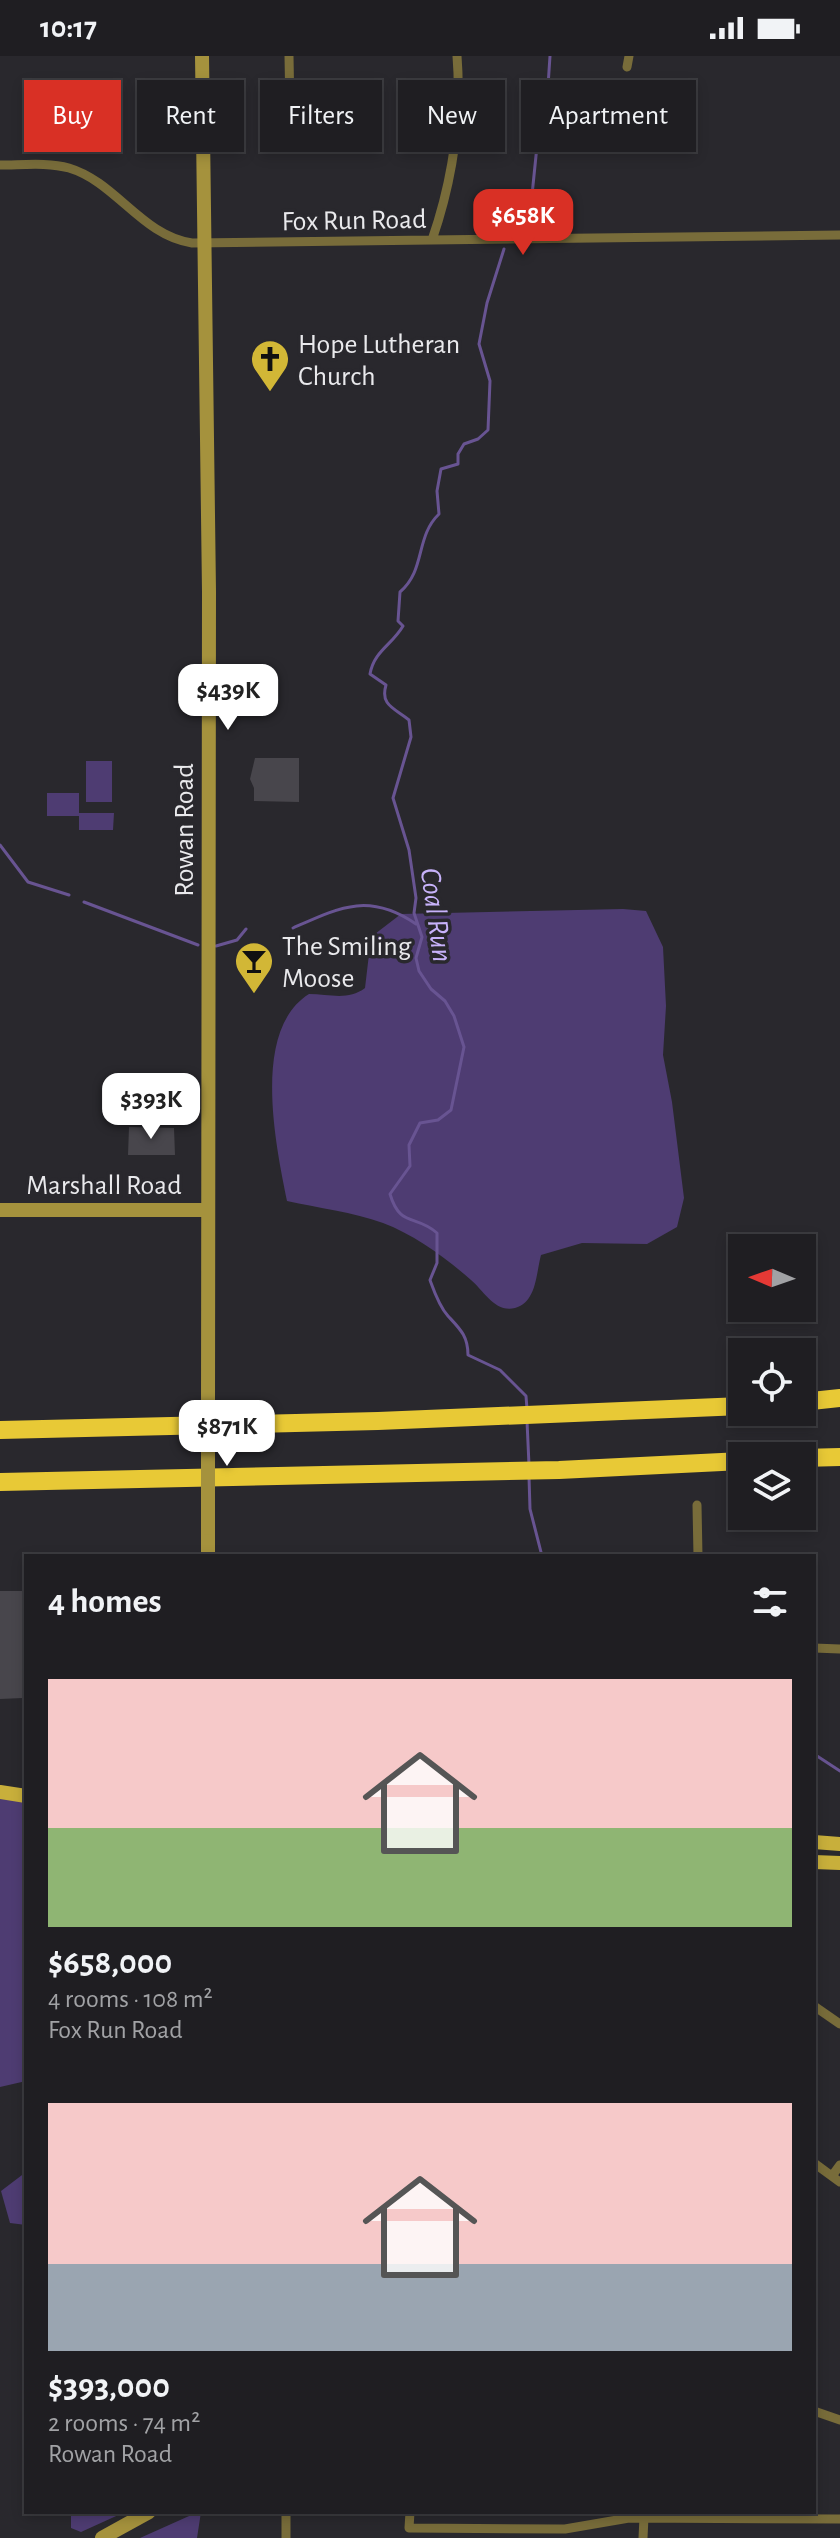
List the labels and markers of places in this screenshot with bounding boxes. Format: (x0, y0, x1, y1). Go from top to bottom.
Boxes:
pin: $658K (467, 189, 579, 257)
place label: Hope Lutheran Church (298, 331, 460, 391)
church icon: Hope Lutheran Church (249, 338, 291, 393)
pin: $439K (172, 664, 284, 732)
place label: The Smiling Moose (282, 933, 412, 993)
bar icon: The Smiling Moose (233, 940, 275, 995)
pin: $393K (95, 1073, 207, 1141)
pin: $871K (171, 1400, 283, 1468)

